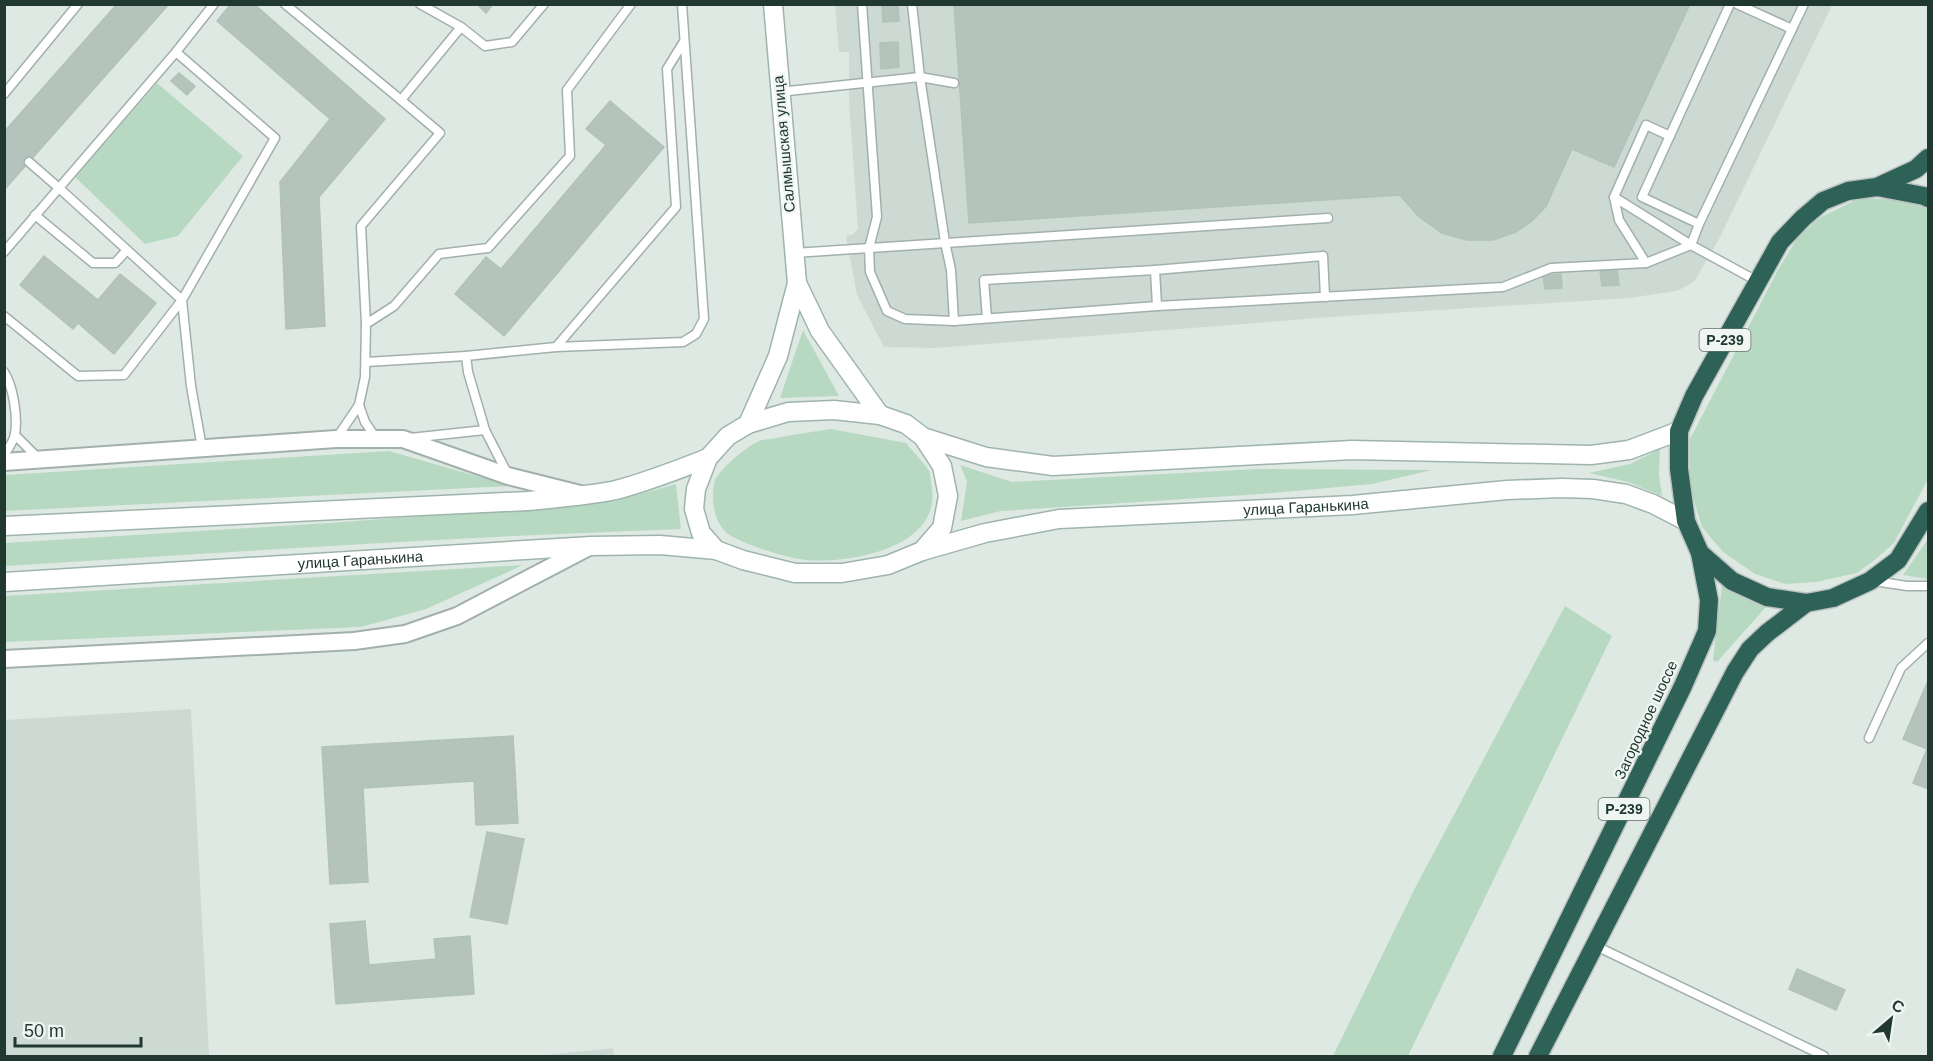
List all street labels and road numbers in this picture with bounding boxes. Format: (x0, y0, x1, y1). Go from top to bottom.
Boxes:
street label: Салмышская улица (769, 74, 798, 213)
road number: Р-239 (1700, 329, 1750, 351)
street label: улица Гаранькина (1243, 494, 1370, 518)
street label: улица Гаранькина (297, 547, 424, 572)
street label: Загородное шоссе (1611, 658, 1680, 782)
road number: Р-239 (1598, 798, 1650, 820)

